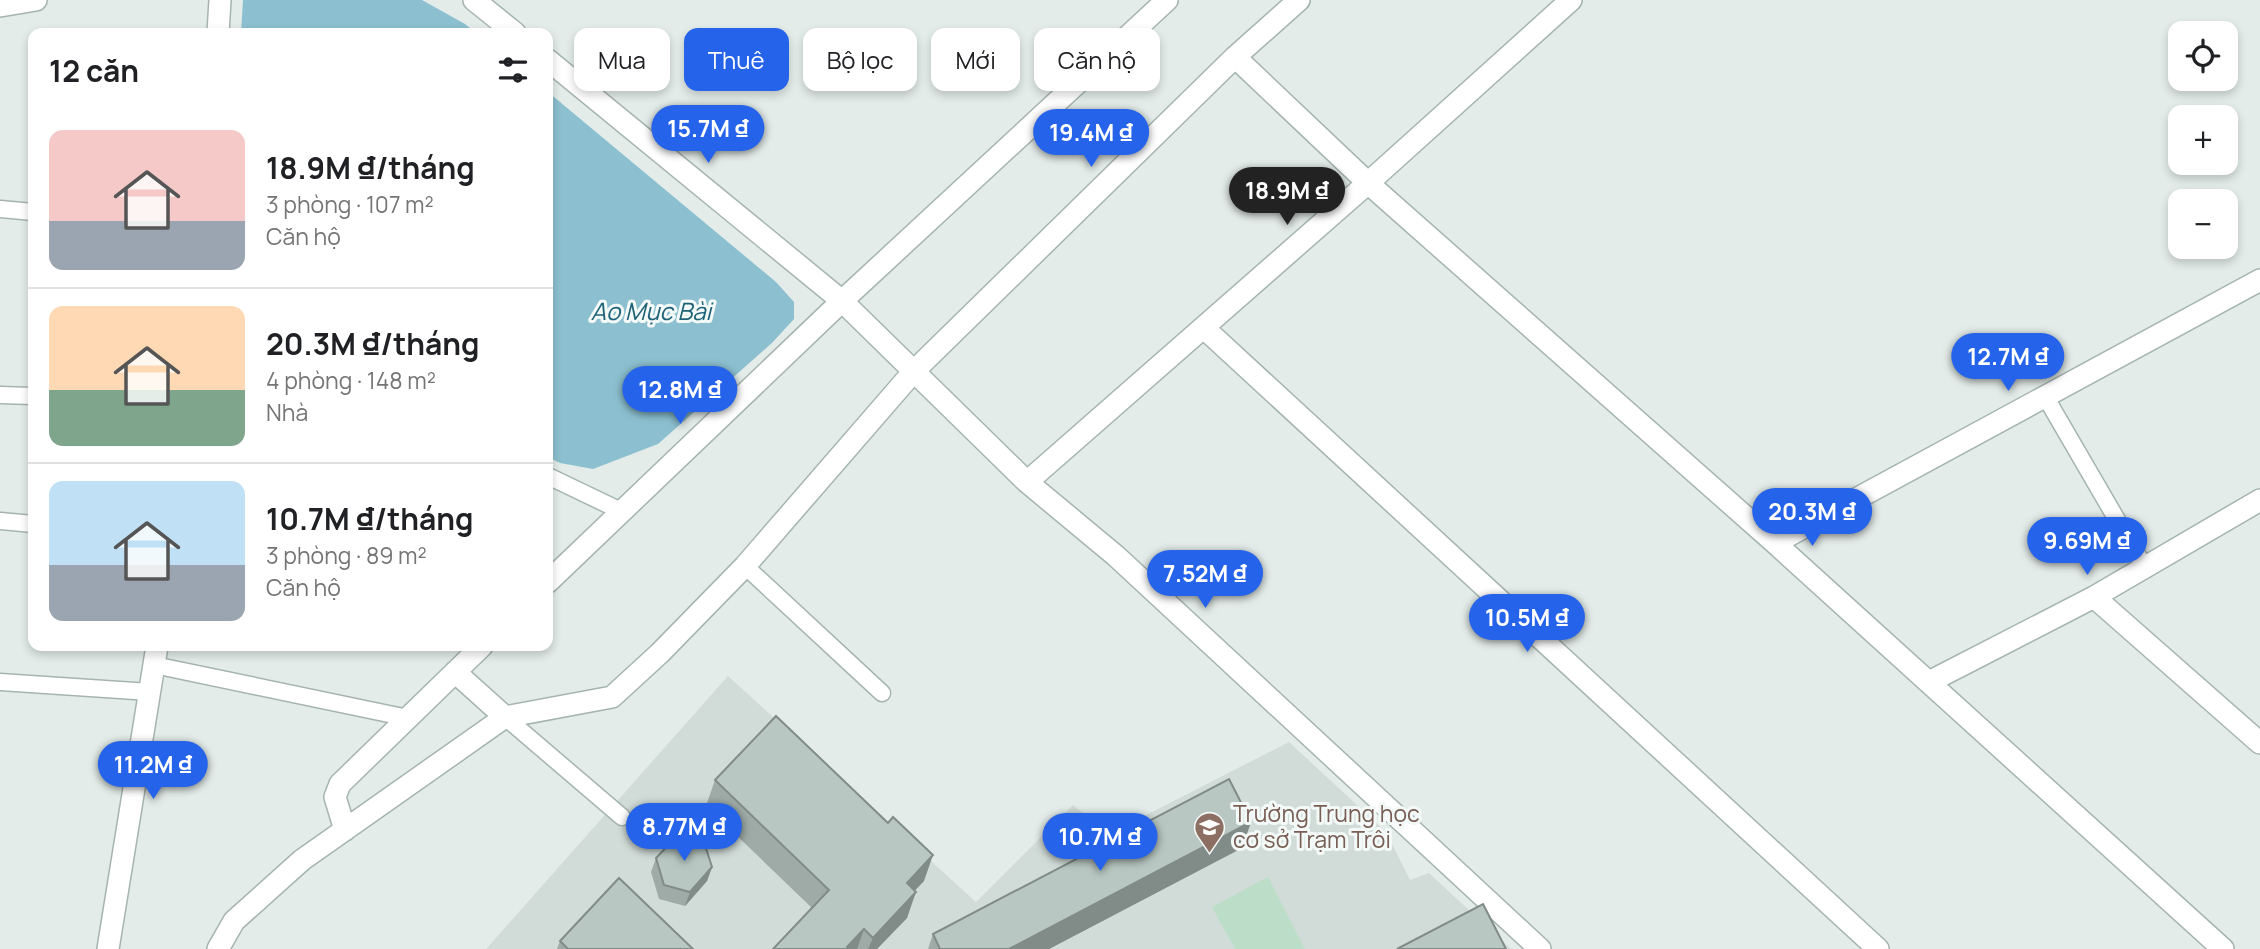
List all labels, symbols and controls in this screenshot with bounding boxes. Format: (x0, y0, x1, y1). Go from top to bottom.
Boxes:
map controls (2168, 21, 2238, 259)
button: locate (2168, 21, 2238, 91)
chip: Mua (574, 28, 670, 91)
chip: Thuê (684, 28, 789, 91)
chip: Bộ lọc (803, 28, 917, 91)
chip: Mới (931, 28, 1020, 91)
chip: Căn hộ (1034, 28, 1160, 91)
text: 12 căn (49, 50, 139, 91)
icon: filters (494, 51, 532, 89)
button: + (2168, 105, 2238, 175)
pin: 15.7M ₫ (643, 106, 773, 165)
pin: 19.4M ₫ (1026, 110, 1156, 169)
text: 15.7M ₫ (667, 112, 749, 144)
text: 19.4M ₫ (1049, 116, 1133, 148)
text: 18.9M ₫/tháng (266, 147, 475, 188)
icon: home (105, 158, 189, 242)
pin: 18.9M ₫ (1222, 168, 1352, 227)
text: 18.9M ₫ (1245, 174, 1329, 206)
text: 3 phòng · 107 m² (266, 188, 434, 220)
button: − (2168, 189, 2238, 259)
text: Căn hộ (266, 220, 341, 252)
water label: Ao Mục Bài (591, 294, 715, 327)
text: 20.3M ₫/tháng (266, 323, 480, 364)
icon: home (105, 334, 189, 418)
pin: 12.7M ₫ (1943, 334, 2073, 393)
text: 12.7M ₫ (1967, 340, 2049, 372)
text: 4 phòng · 148 m² (266, 364, 436, 396)
pin: 12.8M ₫ (615, 366, 745, 426)
text: 12.8M ₫ (638, 373, 722, 405)
text: Nhà (266, 396, 308, 428)
pin: 20.3M ₫ (1747, 489, 1877, 548)
text: 20.3M ₫ (1768, 495, 1856, 527)
text: 10.7M ₫/tháng (266, 498, 473, 539)
icon: home (105, 509, 189, 593)
pin: 9.69M ₫ (2022, 518, 2152, 577)
text: 9.69M ₫ (2043, 524, 2131, 556)
text: 3 phòng · 89 m² (266, 539, 427, 571)
pin: 7.52M ₫ (1140, 550, 1270, 610)
text: 7.52M ₫ (1163, 557, 1247, 589)
text: Căn hộ (266, 571, 341, 603)
pin: 10.5M ₫ (1462, 594, 1592, 654)
text: 10.5M ₫ (1485, 601, 1569, 633)
pin: 11.2M ₫ (88, 742, 218, 801)
text: 11.2M ₫ (114, 748, 192, 780)
place label: Trường Trung học cơ sở Trạm Trôi (1233, 797, 1420, 855)
pin: 8.77M ₫ (619, 804, 749, 863)
text: 8.77M ₫ (642, 810, 726, 842)
school or university icon: Trường Trung học cơ sở Trạm Trôi (1193, 810, 1227, 854)
pin: 10.7M ₫ (1035, 814, 1165, 873)
text: 10.7M ₫ (1059, 820, 1141, 852)

